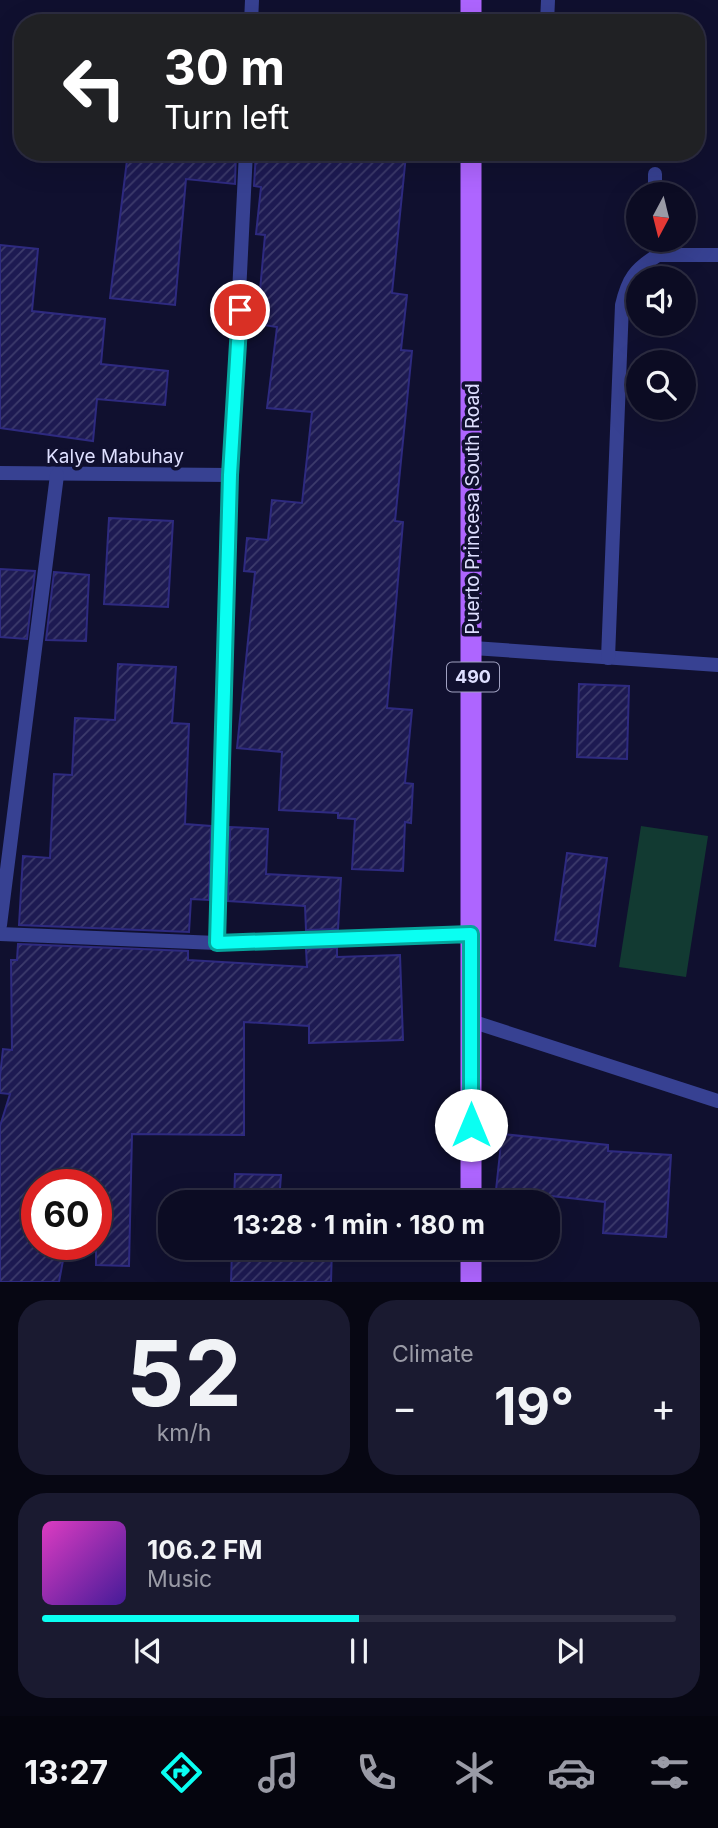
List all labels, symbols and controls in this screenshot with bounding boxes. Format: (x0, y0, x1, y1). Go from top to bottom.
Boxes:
text: 30 m (164, 38, 285, 97)
icon: left (49, 42, 140, 133)
text: Turn left (164, 98, 289, 137)
north arrow (626, 182, 696, 252)
map controls (626, 182, 696, 420)
button: sound (626, 266, 696, 336)
pin (210, 280, 270, 340)
icon: arrive (221, 291, 259, 329)
button: search (626, 350, 696, 420)
street label: Puerto Princesa South Road (461, 383, 484, 635)
street label: Kalye Mabuhay (46, 445, 184, 468)
road number: 490 (447, 662, 499, 692)
position arrow (434, 1088, 508, 1162)
speed limit sign: 60 (21, 1169, 112, 1260)
text: 13:28 · 1 min · 180 m (233, 1209, 485, 1240)
text: 52 (126, 1318, 242, 1428)
text: Climate (392, 1340, 474, 1368)
text: 19° (494, 1375, 574, 1438)
text: − (392, 1384, 417, 1430)
text: + (651, 1384, 676, 1430)
text: km/h (157, 1419, 211, 1447)
text: 106.2 FM (147, 1534, 263, 1565)
text: Music (147, 1565, 212, 1593)
icon: previous (129, 1632, 167, 1670)
icon: pause (340, 1632, 378, 1670)
icon: next (551, 1632, 589, 1670)
icon: directions (157, 1748, 206, 1797)
icon: music (254, 1748, 303, 1797)
icon: phone (352, 1748, 401, 1797)
icon: climate (450, 1748, 499, 1797)
icon: car (547, 1748, 596, 1797)
icon: filters (645, 1748, 694, 1797)
text: 13:27 (24, 1753, 108, 1792)

